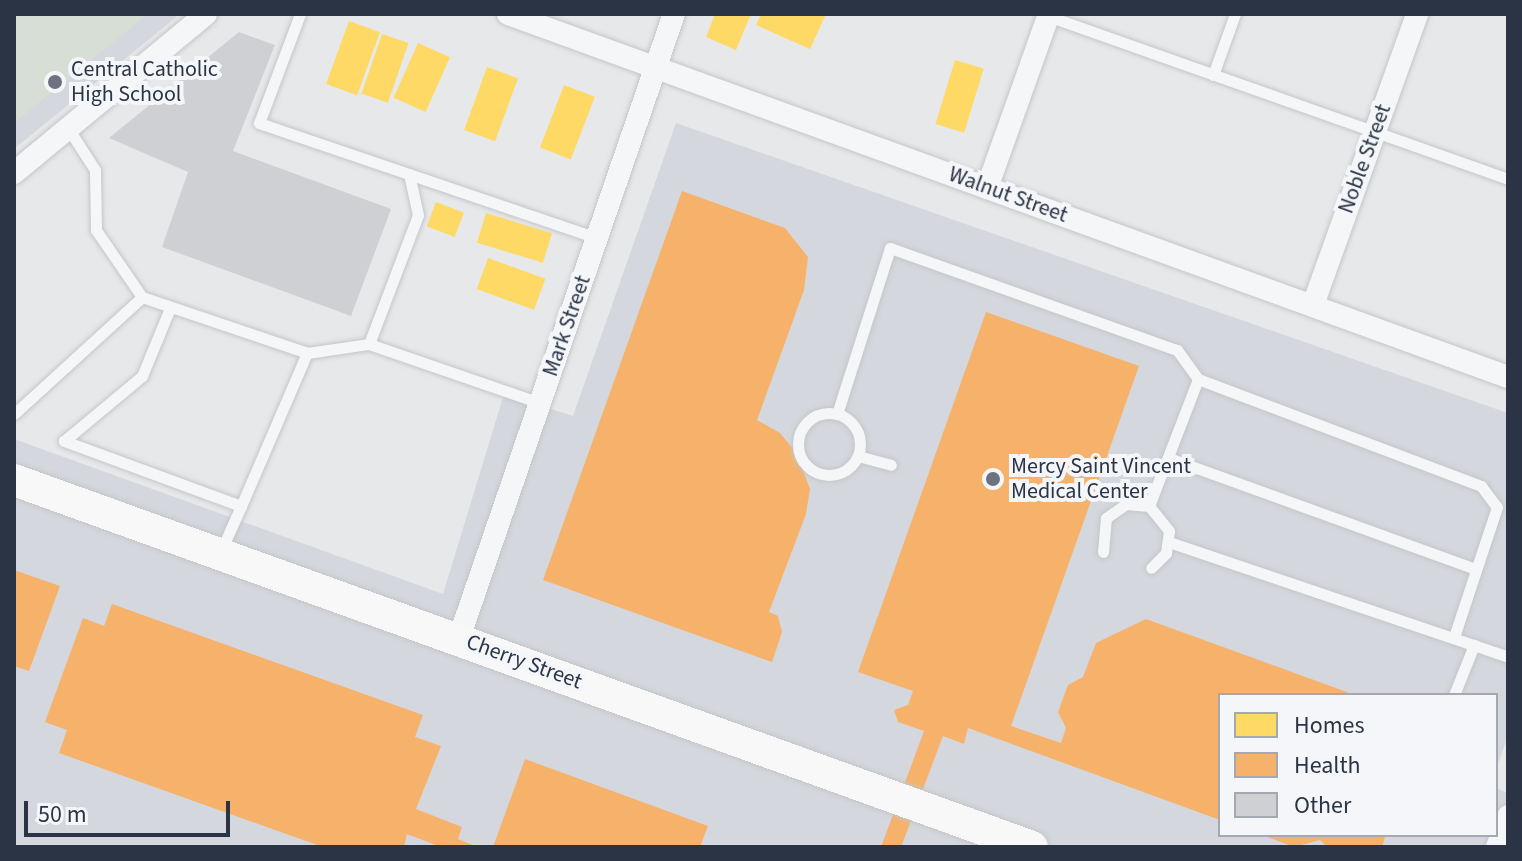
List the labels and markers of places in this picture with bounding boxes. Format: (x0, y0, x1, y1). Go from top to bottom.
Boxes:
place label: Central Catholic High School (71, 56, 218, 108)
marker: Central Catholic High School (46, 73, 64, 91)
place label: Mercy Saint Vincent Medical Center (1011, 453, 1191, 504)
marker: Mercy Saint Vincent Medical Center (982, 468, 1004, 490)

